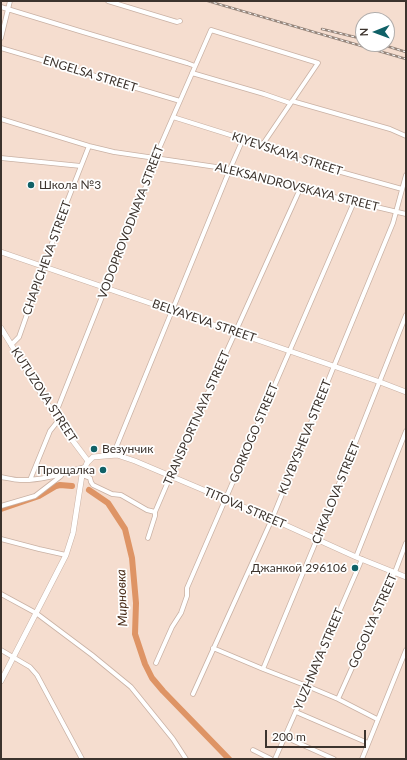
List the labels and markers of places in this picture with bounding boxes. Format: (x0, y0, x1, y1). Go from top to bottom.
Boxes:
place label: Школа №3 (39, 178, 101, 192)
marker: Школа №3 (26, 180, 36, 190)
place label: Везунчик (102, 442, 153, 456)
marker: Везунчик (89, 444, 99, 454)
place label: Прощалка (37, 463, 95, 477)
marker: Прощалка (98, 465, 108, 475)
place label: Джанкой 296106 (251, 561, 347, 575)
marker: Джанкой 296106 (350, 563, 360, 573)

